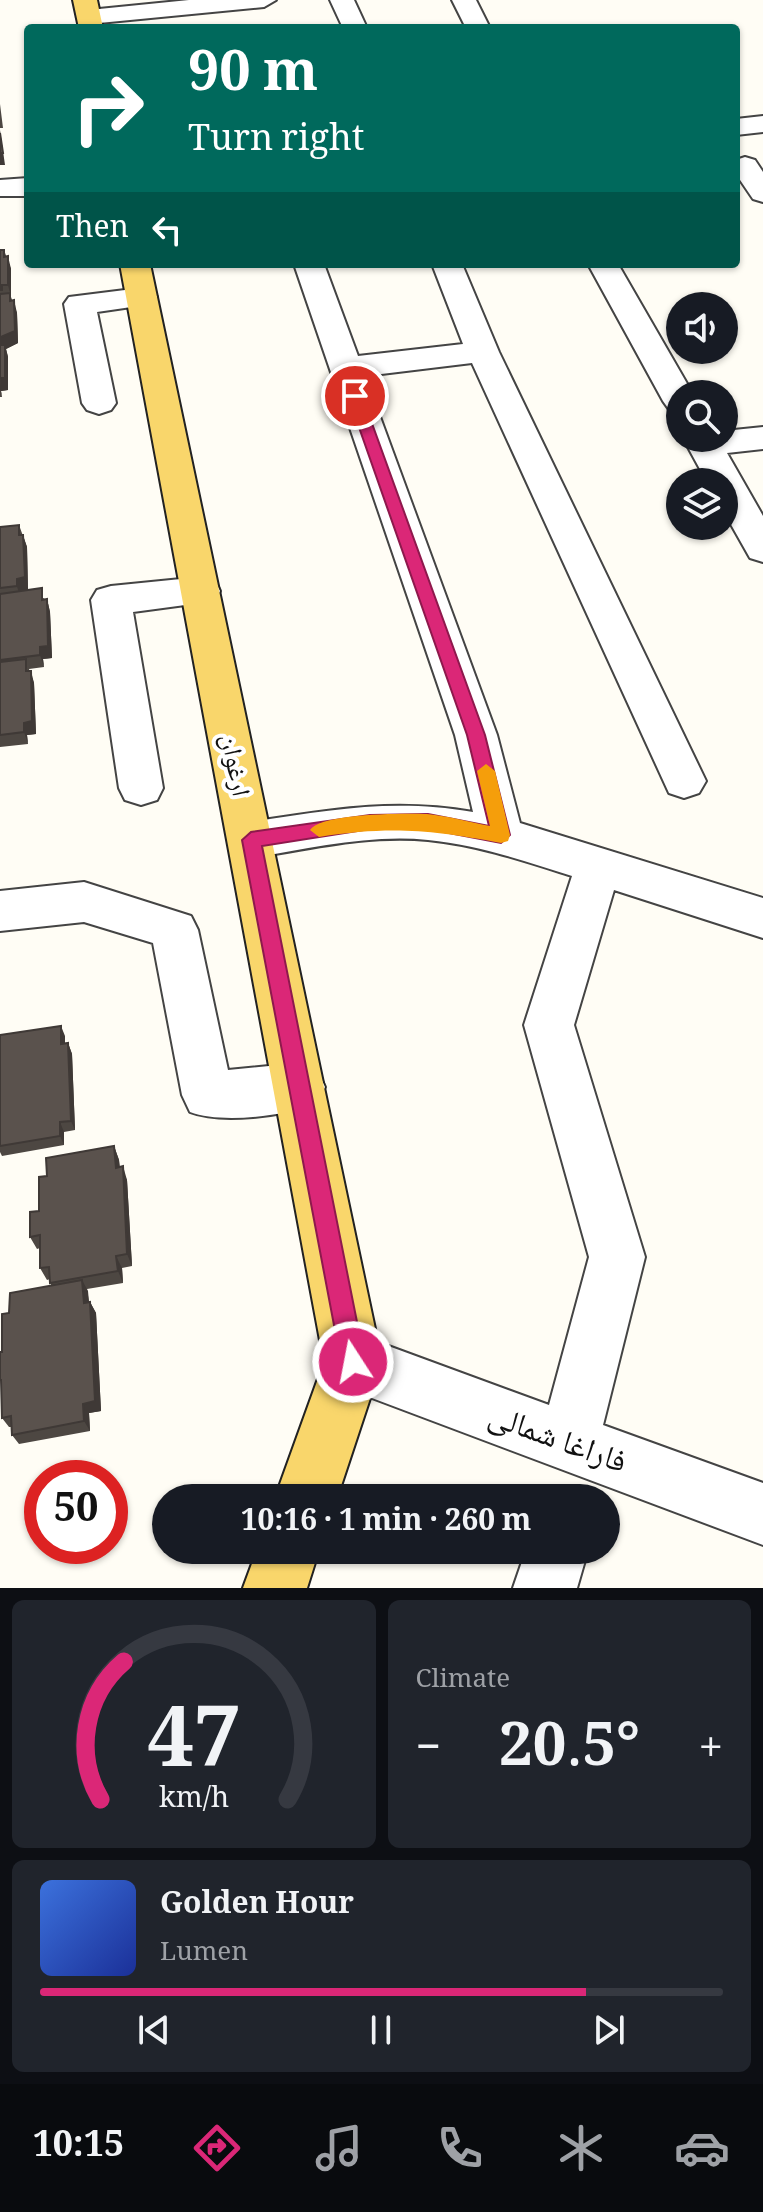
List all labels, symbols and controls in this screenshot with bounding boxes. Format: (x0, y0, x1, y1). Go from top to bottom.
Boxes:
text: 90 m (188, 30, 318, 126)
icon: right (56, 56, 160, 160)
text: Turn right (188, 112, 364, 173)
text: Then (56, 205, 129, 256)
icon: left (145, 208, 189, 252)
map controls (666, 292, 738, 540)
button: sound (666, 292, 738, 364)
pin (321, 362, 389, 430)
icon: arrive (333, 374, 377, 418)
button: search (666, 380, 738, 452)
button: layers (666, 468, 738, 540)
street label: ارغوان (205, 730, 261, 801)
position arrow (311, 1320, 395, 1404)
street label: فاراغا شمالی (480, 1392, 634, 1492)
speed limit sign: 50 (24, 1460, 128, 1564)
text: 10:16 · 1 min · 260 m (241, 1498, 531, 1549)
text: Climate (416, 1659, 510, 1703)
text: 47 (147, 1677, 240, 1819)
text: 20.5° (499, 1701, 640, 1803)
text: − (416, 1715, 441, 1790)
text: + (698, 1715, 723, 1790)
text: km/h (159, 1776, 229, 1825)
text: Golden Hour (160, 1881, 354, 1932)
text: Lumen (160, 1932, 248, 1976)
icon: previous (132, 2008, 176, 2052)
icon: pause (359, 2008, 403, 2052)
icon: next (587, 2008, 631, 2052)
text: 10:15 (33, 2118, 124, 2179)
icon: directions (189, 2120, 245, 2176)
icon: music (311, 2120, 367, 2176)
icon: phone (432, 2120, 488, 2176)
icon: climate (553, 2120, 609, 2176)
icon: car (674, 2120, 730, 2176)

